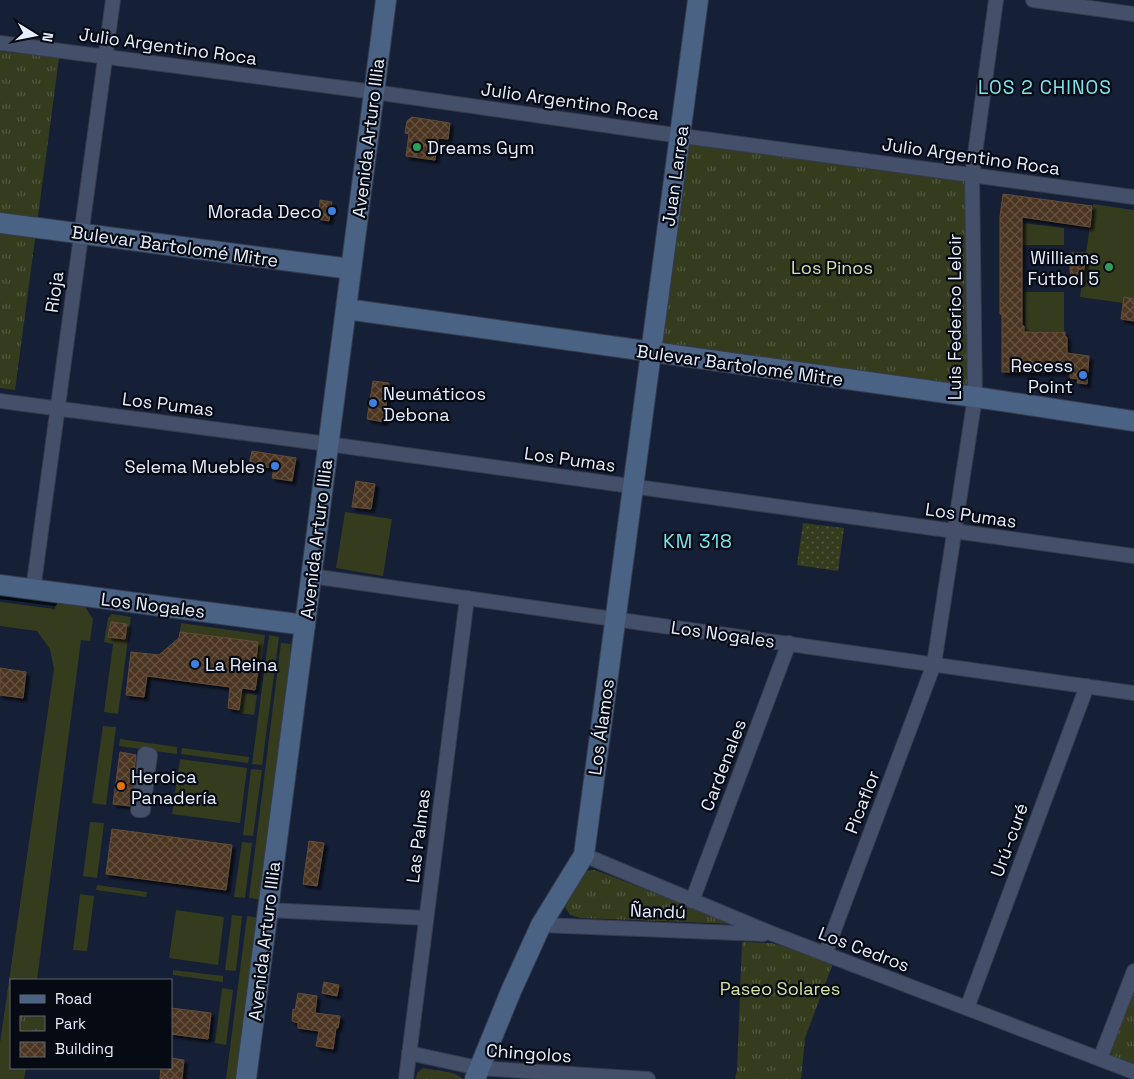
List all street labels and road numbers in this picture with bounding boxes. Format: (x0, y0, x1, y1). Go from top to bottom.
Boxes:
street label: Julio Argentino Roca (78, 22, 258, 70)
street label: Avenida Arturo Illia (347, 57, 389, 219)
street label: Julio Argentino Roca (480, 77, 660, 125)
street label: Juan Larrea (657, 124, 693, 228)
street label: Julio Argentino Roca (881, 132, 1061, 180)
street label: Bulevar Bartolomé Mitre (70, 220, 280, 272)
street label: Luis Federico Leloir (943, 233, 966, 400)
street label: Rioja (40, 270, 68, 314)
street label: Bulevar Bartolomé Mitre (635, 339, 845, 391)
street label: Los Pumas (121, 387, 215, 421)
street label: Los Pumas (523, 441, 617, 477)
street label: Avenida Arturo Illia (295, 458, 337, 620)
street label: Los Pumas (924, 497, 1018, 533)
street label: Los Nogales (100, 587, 206, 623)
street label: Los Nogales (670, 615, 776, 653)
street label: Los Álamos (583, 677, 619, 777)
street label: Cardenales (695, 716, 751, 814)
street label: Picaflor (840, 767, 885, 837)
street label: Las Palmas (401, 788, 435, 884)
street label: Urú-curé (985, 800, 1033, 880)
street label: Avenida Arturo Illia (243, 860, 285, 1022)
street label: Ñandú (630, 899, 686, 923)
street label: Los Cedros (815, 921, 913, 977)
street label: Chingolos (485, 1039, 573, 1067)

